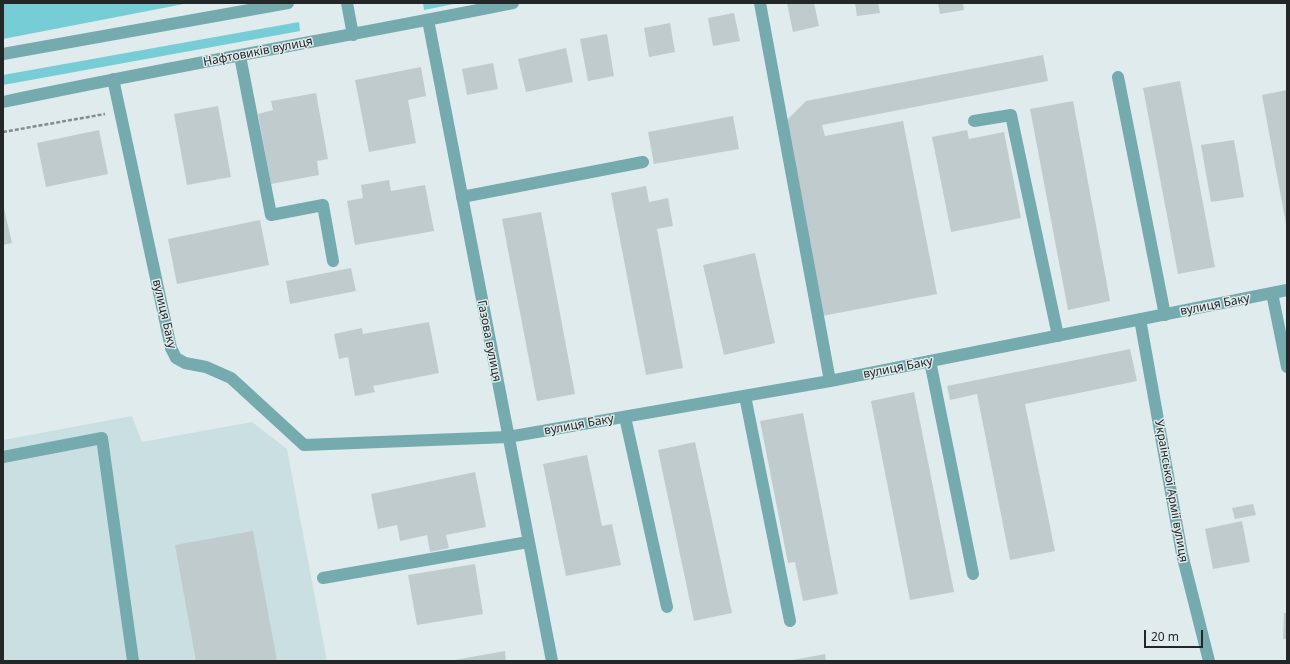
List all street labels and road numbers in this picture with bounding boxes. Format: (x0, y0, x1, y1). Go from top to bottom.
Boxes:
street label: Нафтовиків вулиця (202, 34, 314, 70)
street label: вулиця Баку (149, 278, 179, 350)
street label: вулиця Баку (1179, 291, 1251, 319)
street label: Газова вулиця (474, 299, 504, 383)
street label: вулиця Баку (862, 354, 934, 382)
street label: вулиця Баку (543, 412, 615, 438)
street label: Української Армії вулиця (1151, 419, 1191, 563)

